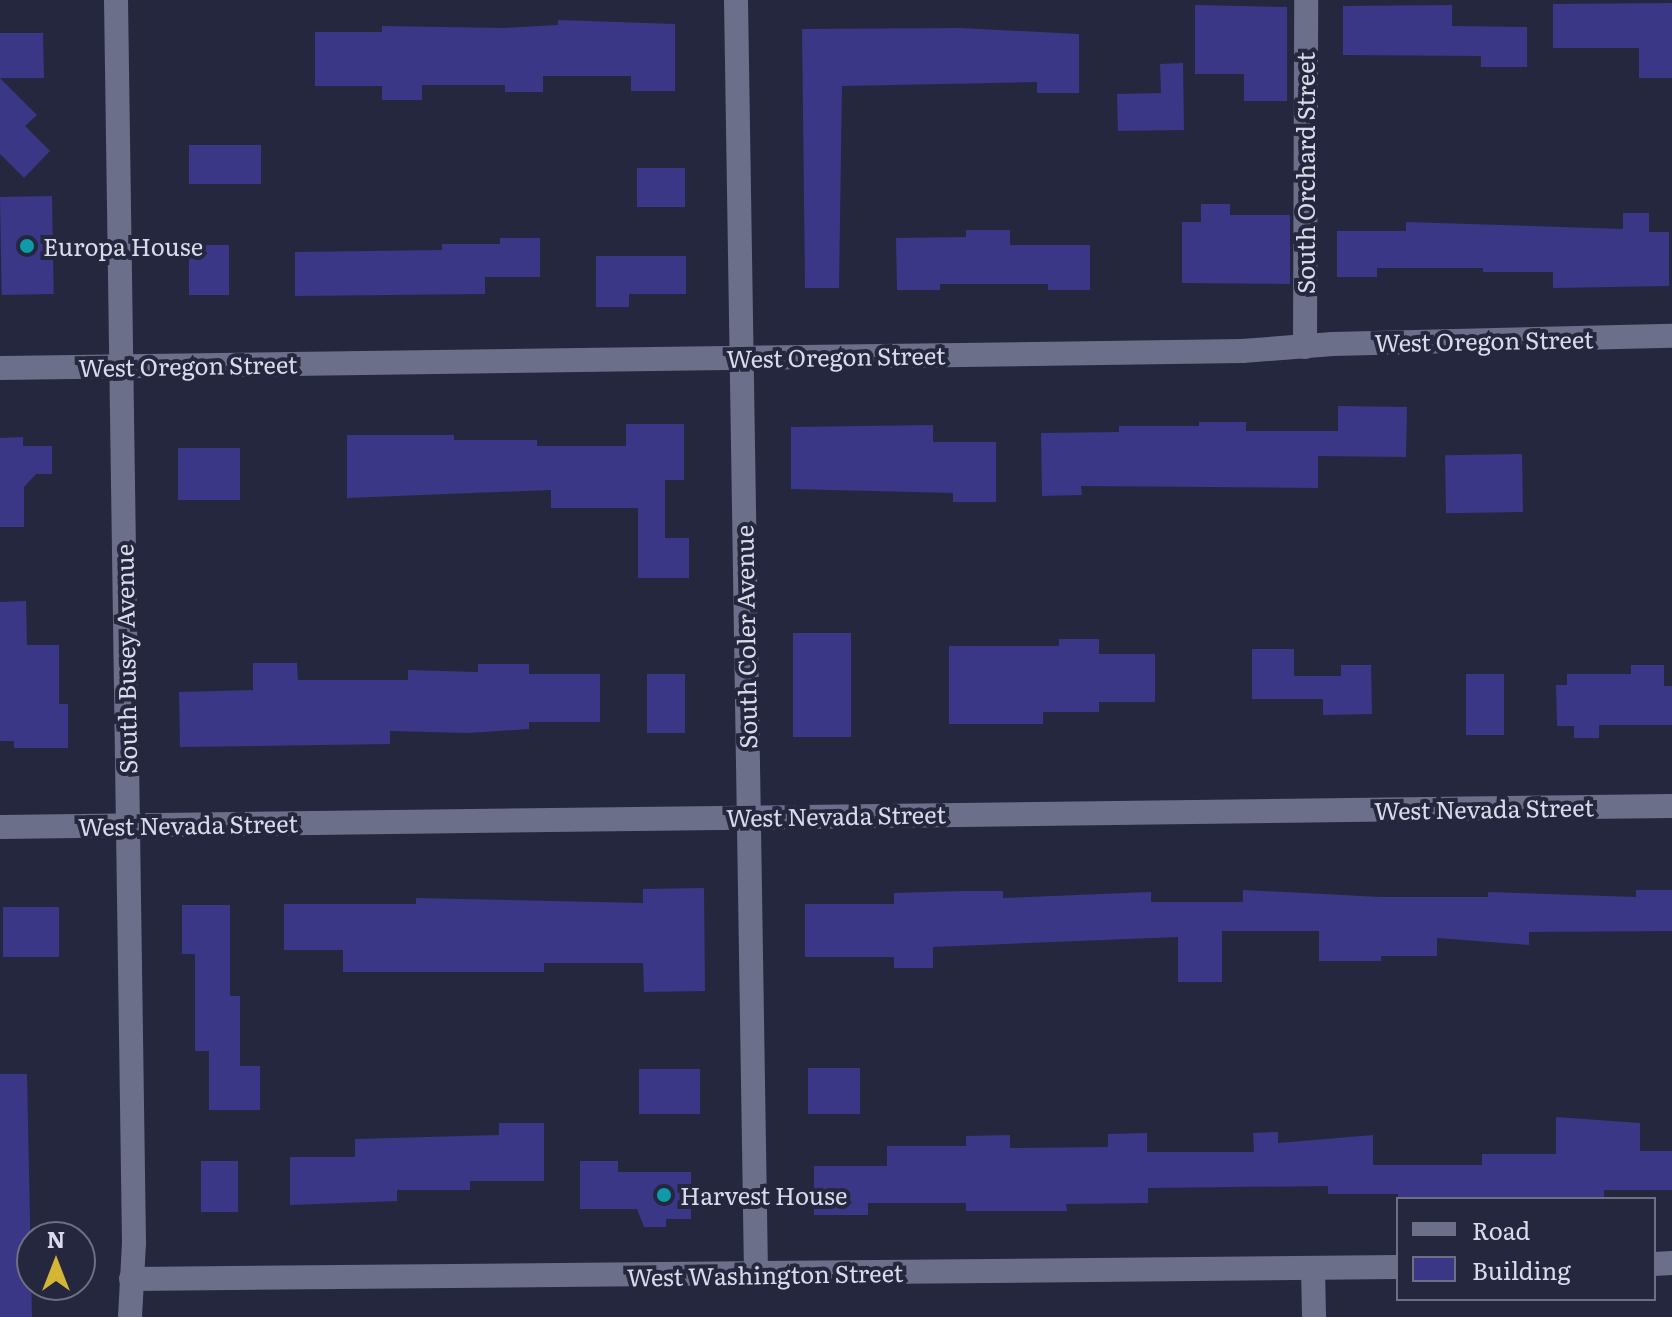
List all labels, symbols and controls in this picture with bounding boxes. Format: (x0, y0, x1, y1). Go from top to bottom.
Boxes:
street label: South Orchard Street (1291, 52, 1319, 294)
place label: Europa House (43, 232, 203, 260)
marker: Europa House (18, 237, 36, 255)
street label: West Oregon Street (1374, 324, 1594, 356)
street label: West Oregon Street (726, 340, 946, 372)
street label: West Oregon Street (78, 349, 298, 381)
street label: South Coler Avenue (729, 525, 761, 749)
street label: South Busey Avenue (109, 544, 141, 774)
street label: West Nevada Street (1374, 792, 1594, 824)
street label: West Nevada Street (726, 799, 946, 831)
street label: West Nevada Street (78, 808, 298, 840)
place label: Harvest House (680, 1181, 847, 1209)
marker: Harvest House (655, 1186, 673, 1204)
legend (1396, 1197, 1656, 1301)
text: Road (1472, 1212, 1530, 1247)
north arrow (16, 1221, 96, 1301)
text: N (47, 1222, 65, 1255)
text: Building (1472, 1252, 1571, 1287)
street label: West Washington Street (626, 1257, 904, 1291)

